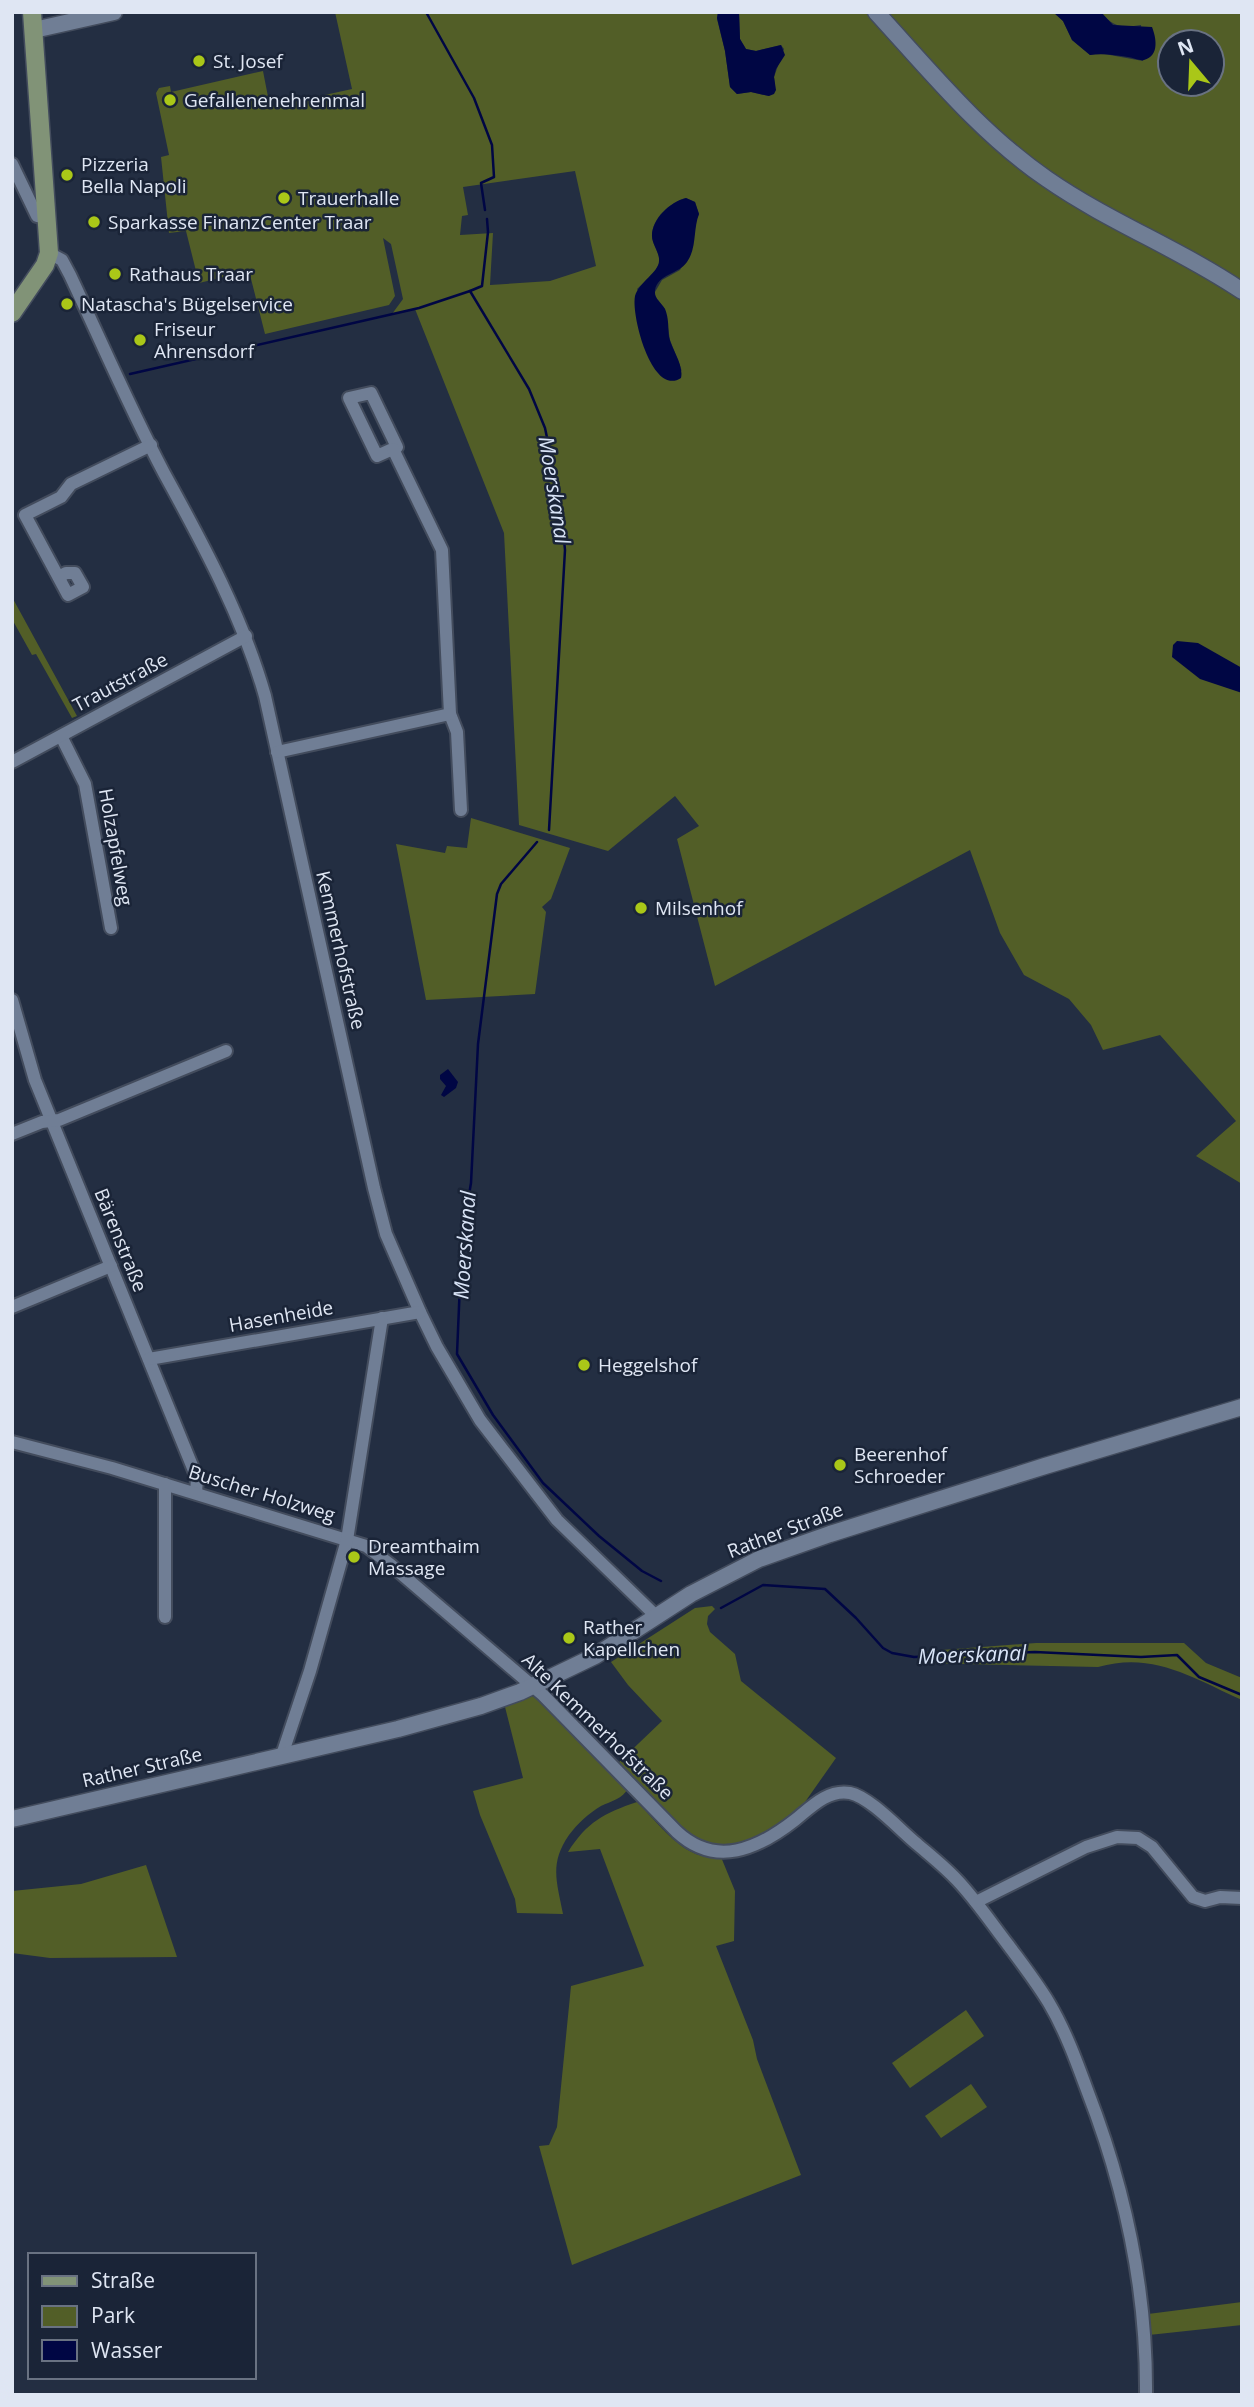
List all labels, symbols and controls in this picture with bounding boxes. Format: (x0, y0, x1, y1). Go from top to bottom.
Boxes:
north arrow (1156, 28, 1226, 98)
text: N (1174, 32, 1197, 62)
place label: St. Josef (213, 48, 284, 74)
marker: St. Josef (191, 53, 207, 69)
place label: Gefallenenehrenmal (184, 87, 365, 113)
marker: Gefallenenehrenmal (162, 92, 178, 108)
place label: Pizzeria Bella Napoli (81, 151, 187, 199)
marker: Pizzeria Bella Napoli (59, 167, 75, 183)
place label: Trauerhalle (298, 185, 399, 211)
marker: Trauerhalle (276, 190, 292, 206)
place label: Sparkasse FinanzCenter Traar (108, 209, 372, 235)
marker: Sparkasse FinanzCenter Traar (86, 214, 102, 230)
place label: Rathaus Traar (129, 261, 253, 287)
marker: Rathaus Traar (107, 266, 123, 282)
place label: Natascha's Bügelservice (81, 291, 293, 317)
marker: Natascha's Bügelservice (59, 296, 75, 312)
place label: Friseur Ahrensdorf (154, 316, 256, 364)
marker: Friseur Ahrensdorf (132, 332, 148, 348)
water label: Moerskanal (533, 434, 577, 547)
street label: Trautstraße (68, 646, 172, 718)
street label: Holzapfelweg (93, 786, 139, 908)
street label: Kemmerhofstraße (310, 868, 372, 1032)
place label: Milsenhof (655, 895, 744, 921)
marker: Milsenhof (633, 900, 649, 916)
street label: Bärenstraße (88, 1184, 154, 1296)
water label: Moerskanal (446, 1189, 482, 1300)
street label: Hasenheide (227, 1294, 335, 1338)
place label: Heggelshof (598, 1352, 699, 1378)
marker: Heggelshof (576, 1357, 592, 1373)
place label: Beerenhof Schroeder (854, 1441, 949, 1489)
marker: Beerenhof Schroeder (832, 1457, 848, 1473)
street label: Buscher Holzweg (186, 1458, 338, 1528)
street label: Rather Straße (723, 1496, 847, 1564)
place label: Dreamthaim Massage (368, 1533, 480, 1581)
marker: Dreamthaim Massage (346, 1549, 362, 1565)
place label: Rather Kapellchen (583, 1614, 680, 1662)
marker: Rather Kapellchen (561, 1630, 577, 1646)
water label: Moerskanal (917, 1638, 1027, 1670)
street label: Alte Kemmerhofstraße (517, 1647, 679, 1805)
street label: Rather Straße (80, 1741, 204, 1793)
legend (28, 2253, 256, 2379)
text: Straße (91, 2266, 155, 2294)
text: Park (91, 2301, 135, 2329)
text: Wasser (91, 2336, 163, 2364)

